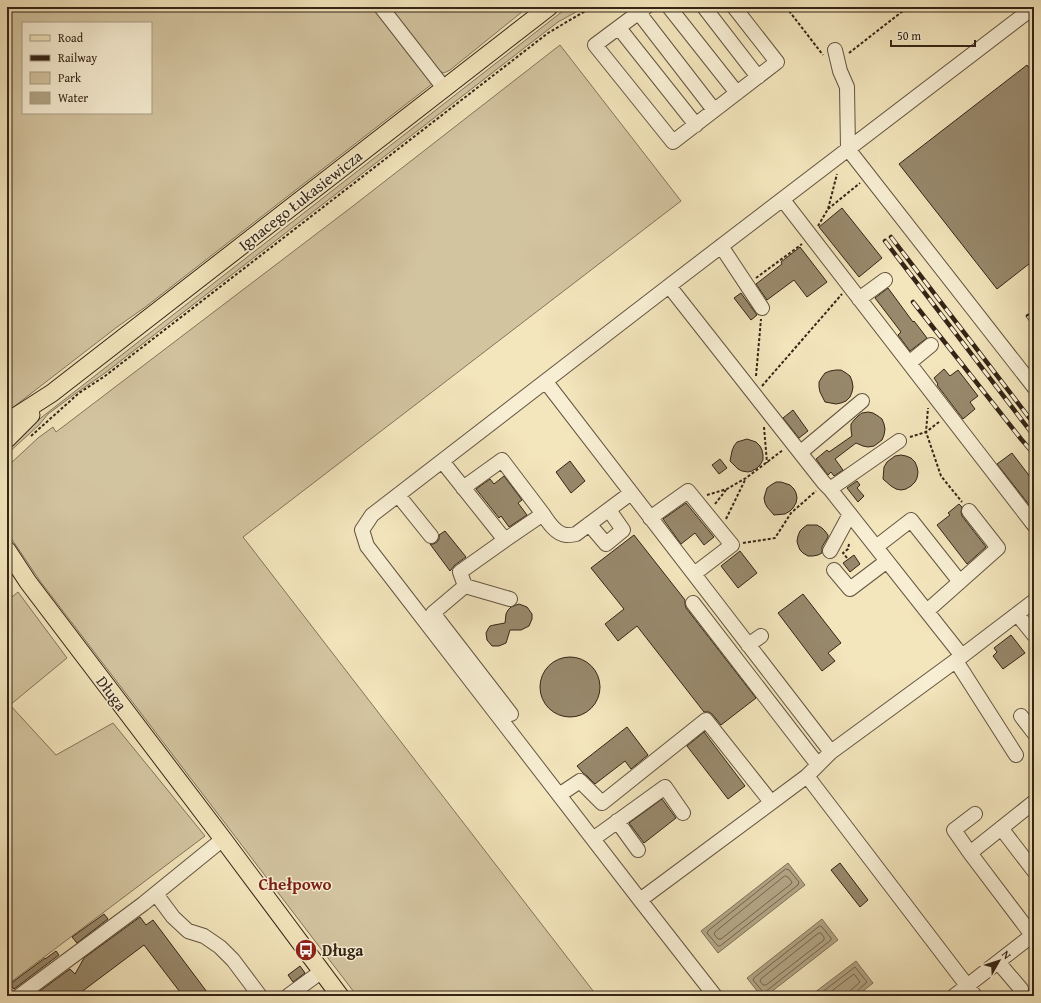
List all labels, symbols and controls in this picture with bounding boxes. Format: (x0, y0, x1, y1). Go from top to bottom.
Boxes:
legend (22, 22, 152, 114)
scale bar (891, 22, 975, 48)
text: 50 m (897, 27, 921, 44)
text: Road (58, 29, 84, 46)
text: Railway (58, 49, 97, 66)
text: Park (58, 69, 82, 86)
text: Water (58, 89, 88, 106)
street label: Ignacego Łukasiewicza (233, 144, 367, 256)
street label: Długa (91, 670, 133, 716)
district label: Chełpowo (258, 871, 332, 896)
bus stop icon: Długa (293, 937, 319, 963)
place label: Długa (322, 938, 364, 962)
north arrow (979, 941, 1019, 981)
text: N (998, 947, 1016, 963)

